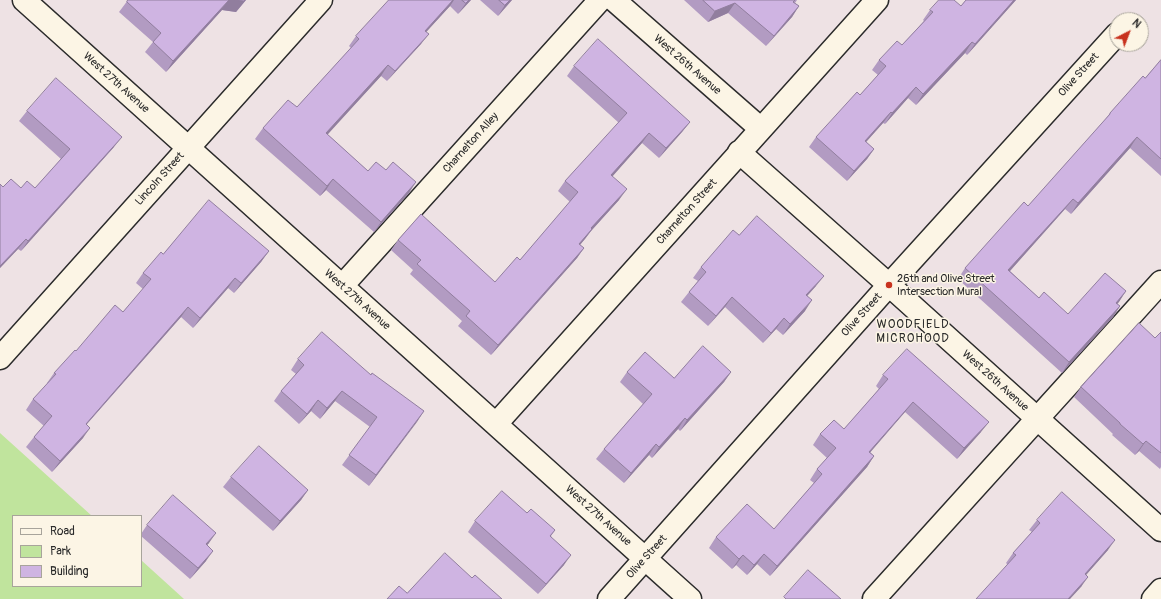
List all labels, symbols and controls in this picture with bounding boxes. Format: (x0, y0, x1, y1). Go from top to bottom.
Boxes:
north arrow (1109, 12, 1149, 52)
text: N (1130, 16, 1144, 31)
street label: West 26th Avenue (651, 32, 723, 98)
street label: West 27th Avenue (80, 50, 152, 116)
street label: Olive Street (1056, 50, 1102, 100)
street label: Charnelton Alley (440, 110, 502, 176)
street label: Lincoln Street (133, 150, 187, 208)
street label: Charnelton Street (654, 176, 720, 248)
street label: West 27th Avenue (321, 267, 393, 333)
place label: 26th and Olive Street Intersection Mural (897, 272, 995, 298)
marker: 26th and Olive Street Intersection Mural (884, 280, 894, 290)
street label: Olive Street (839, 290, 885, 340)
district label: WOODFIELD MICROHOOD (876, 318, 950, 346)
street label: West 26th Avenue (959, 348, 1031, 414)
street label: West 27th Avenue (562, 483, 634, 549)
legend (12, 515, 142, 587)
text: Road (50, 524, 75, 539)
street label: Olive Street (624, 532, 670, 582)
text: Park (50, 544, 71, 559)
text: Building (50, 564, 89, 579)

